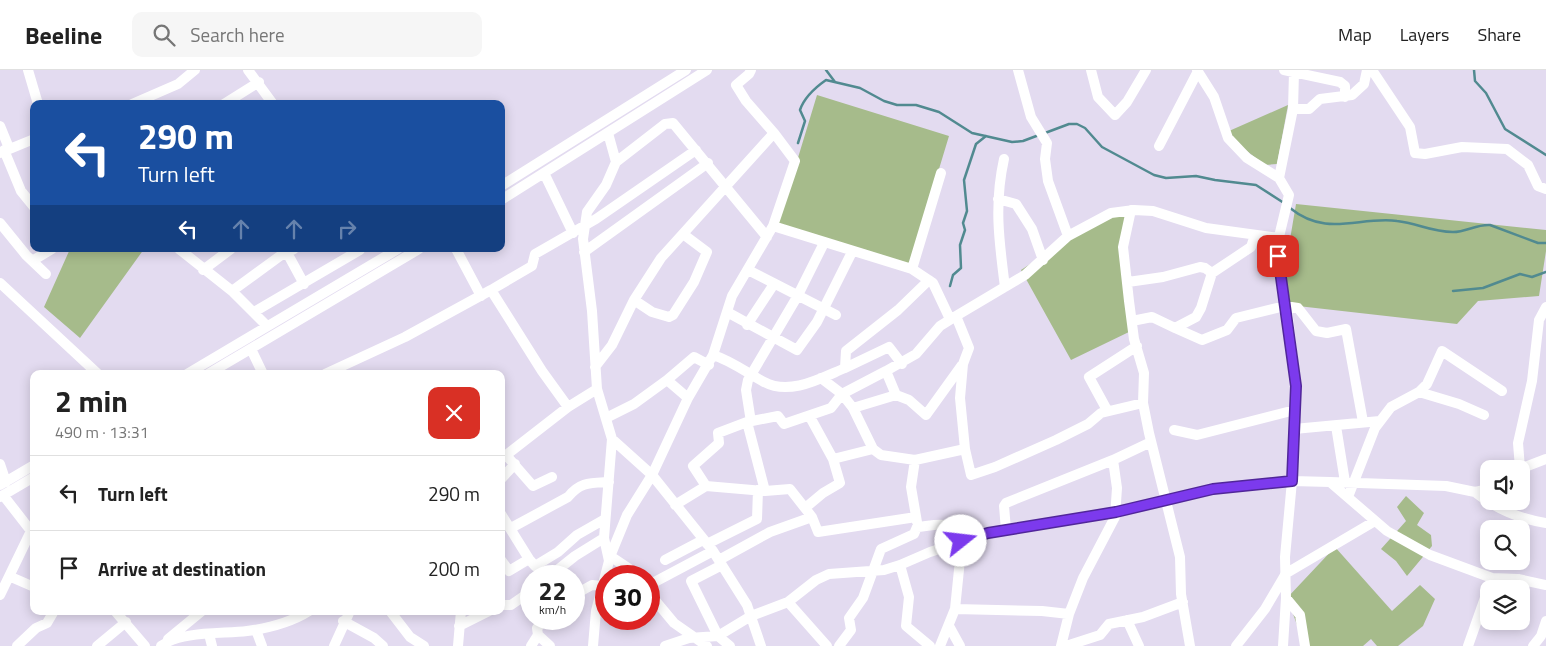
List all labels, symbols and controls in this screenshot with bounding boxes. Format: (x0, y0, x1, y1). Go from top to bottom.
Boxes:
search box (132, 12, 482, 57)
text: Beeline (25, 17, 102, 53)
text: Search here (190, 20, 285, 49)
icon: search (150, 21, 178, 49)
text: Map (1338, 21, 1372, 48)
text: Layers (1400, 21, 1449, 48)
text: Share (1477, 21, 1521, 48)
text: 290 m (138, 109, 234, 163)
icon: left (55, 120, 120, 185)
text: Turn left (138, 157, 215, 191)
icon: left (174, 215, 202, 243)
icon: ahead (227, 215, 255, 243)
icon: ahead (280, 215, 308, 243)
icon: right (333, 215, 361, 243)
pin (1257, 235, 1299, 277)
icon: arrive (1264, 242, 1292, 270)
text: 2 min (55, 378, 128, 424)
button: close (428, 387, 480, 439)
text: 490 m · 13:31 (55, 420, 149, 444)
map controls (1480, 460, 1530, 630)
button: sound (1480, 460, 1530, 510)
icon: left (55, 479, 83, 507)
text: Turn left (98, 479, 168, 508)
text: 290 m (428, 479, 480, 508)
position arrow (934, 514, 986, 566)
button: search (1480, 520, 1530, 570)
icon: arrive (55, 554, 83, 582)
text: Arrive at destination (98, 554, 266, 583)
text: 200 m (428, 554, 480, 583)
speed limit sign: 30 (595, 565, 660, 630)
text: 22 (538, 572, 567, 610)
button: layers (1480, 580, 1530, 630)
text: km/h (539, 600, 566, 619)

